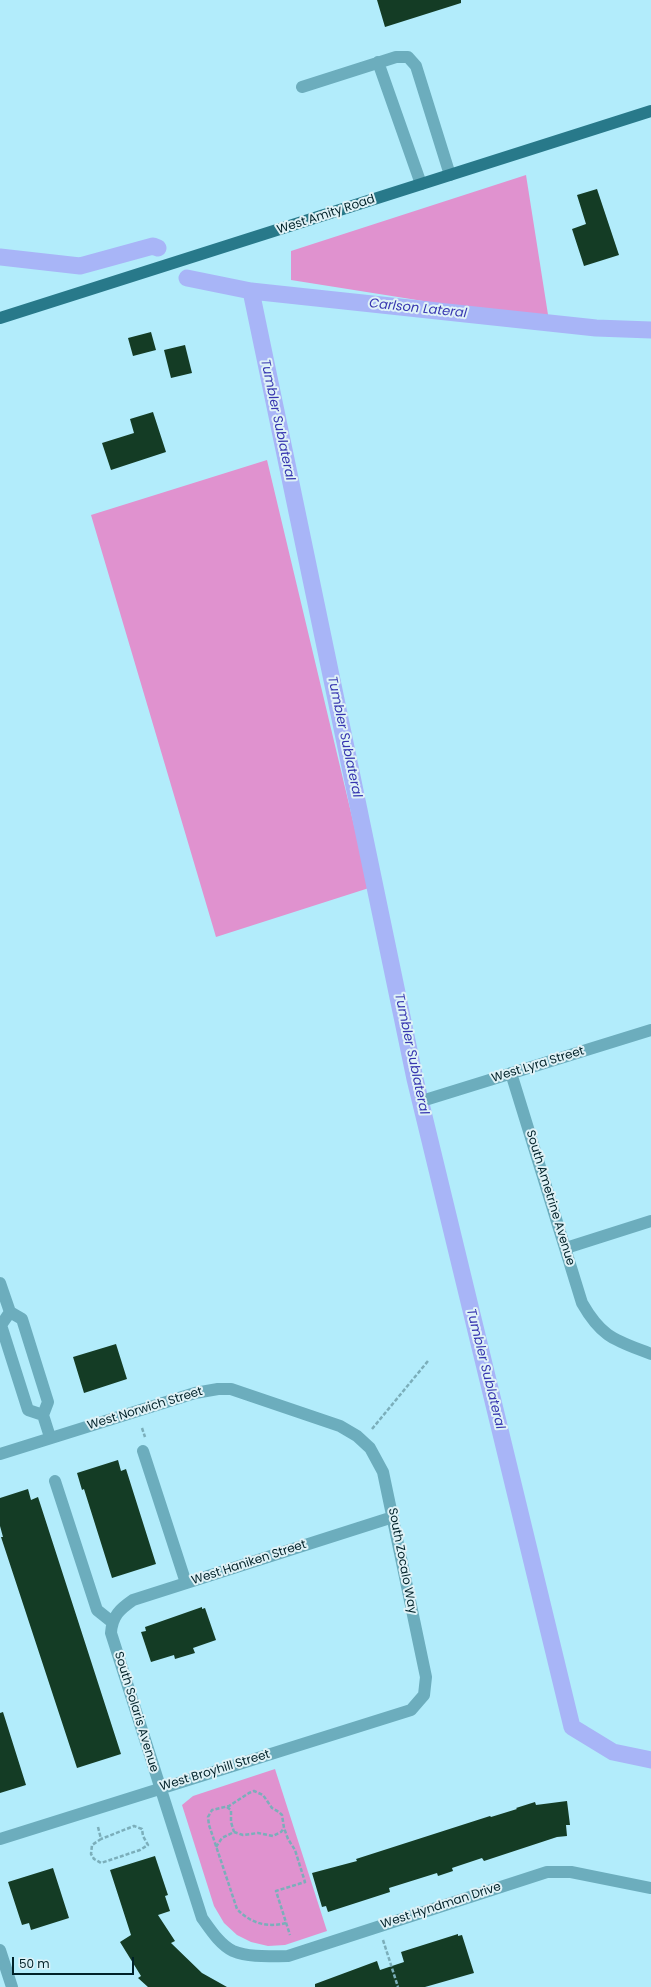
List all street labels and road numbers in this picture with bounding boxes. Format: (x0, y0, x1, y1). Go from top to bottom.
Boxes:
street label: West Amity Road (275, 192, 377, 238)
street label: West Lyra Street (490, 1044, 586, 1086)
street label: South Ametrine Avenue (523, 1129, 577, 1267)
street label: West Norwich Street (86, 1385, 204, 1433)
street label: South Zocalo Way (385, 1507, 419, 1615)
street label: West Haniken Street (190, 1538, 308, 1588)
street label: South Solaris Avenue (111, 1650, 161, 1774)
street label: West Broyhill Street (158, 1747, 272, 1795)
street label: West Hyndman Drive (379, 1880, 503, 1932)

